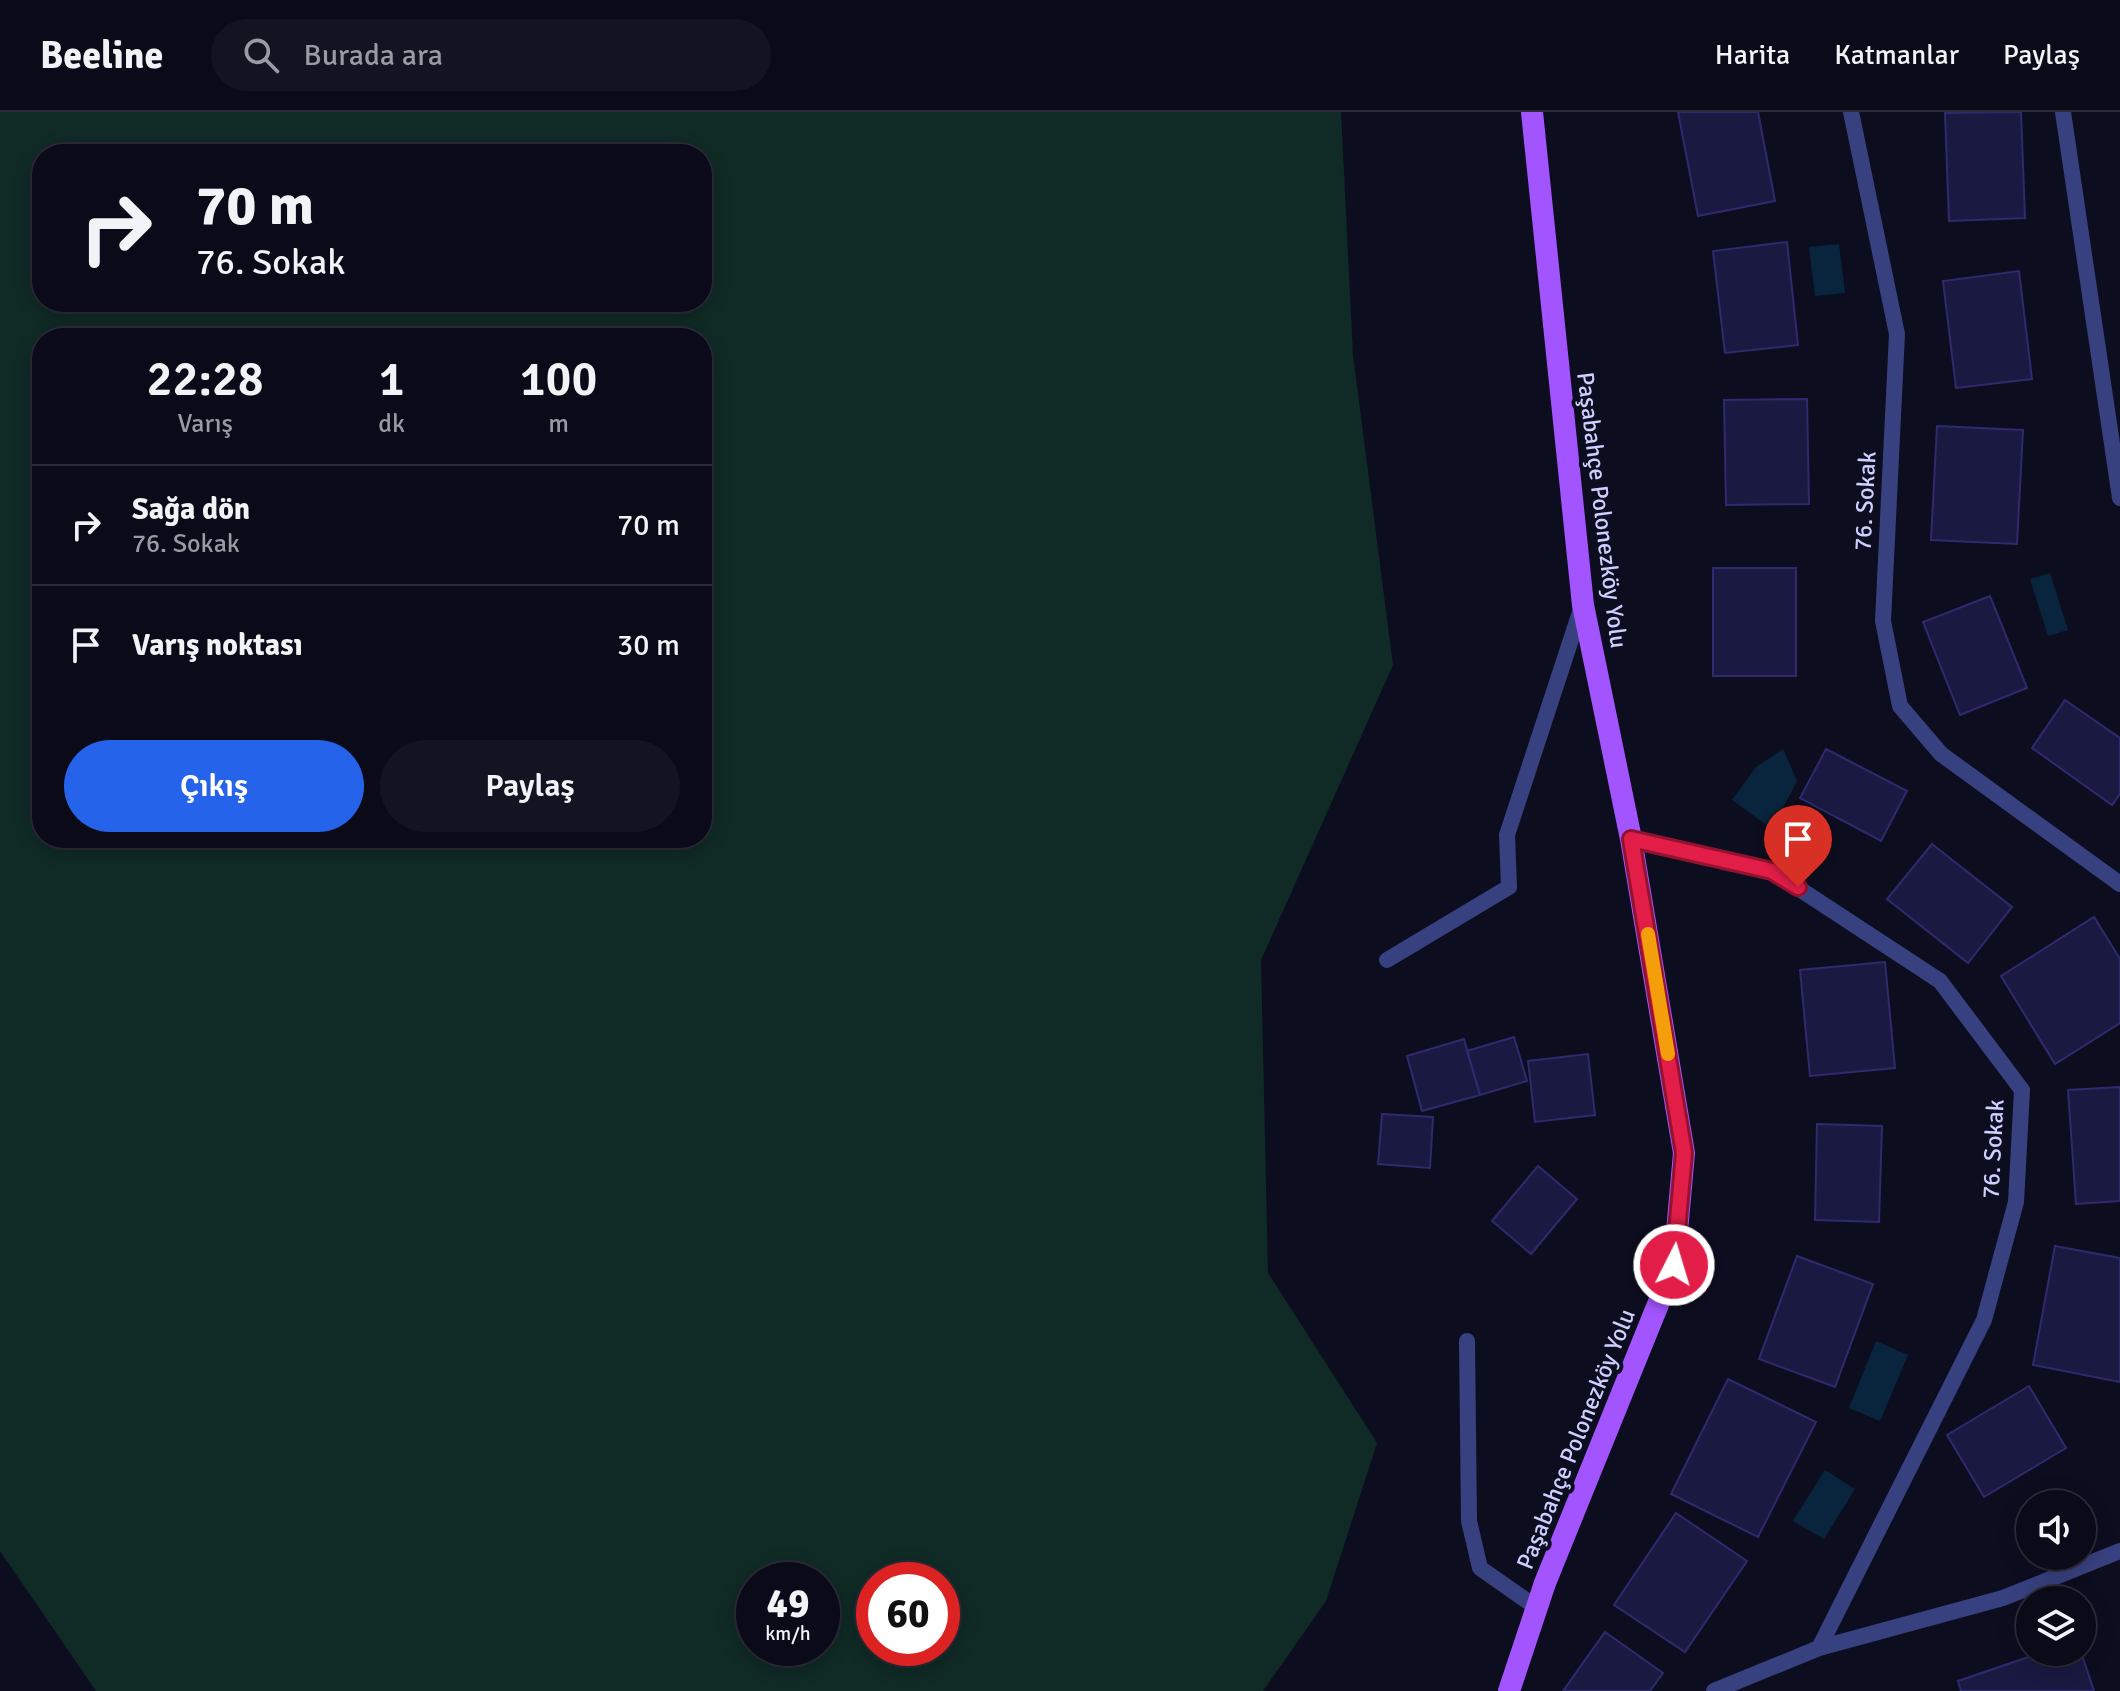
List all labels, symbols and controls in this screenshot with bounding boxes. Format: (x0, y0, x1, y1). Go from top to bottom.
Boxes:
search box (211, 19, 771, 91)
text: Beeline (40, 32, 163, 79)
icon: search (239, 33, 283, 77)
text: Burada ara (303, 37, 443, 74)
text: Harita (1715, 38, 1790, 72)
text: Katmanlar (1834, 38, 1959, 72)
text: Paylaş (2003, 38, 2080, 72)
text: 70 m (196, 171, 314, 240)
icon: right (64, 176, 168, 280)
text: 76. Sokak (196, 240, 345, 285)
text: 22:28 (147, 350, 264, 409)
text: 1 (379, 350, 405, 409)
text: 100 (520, 350, 597, 409)
street label: Paşabahçe Polonezköy Yolu (1570, 370, 1634, 650)
text: Varış (177, 408, 233, 440)
text: dk (378, 408, 405, 440)
text: m (548, 408, 569, 440)
street label: 76. Sokak (1847, 450, 1883, 552)
text: Sağa dön (132, 491, 250, 528)
icon: right (64, 503, 108, 547)
text: 70 m (617, 507, 680, 544)
text: 76. Sokak (132, 528, 240, 560)
icon: arrive (64, 623, 108, 667)
text: Varış noktası (132, 627, 303, 664)
text: 30 m (617, 627, 680, 664)
button: Çıkış (64, 740, 364, 832)
button: Paylaş (380, 740, 680, 832)
pin (1764, 805, 1832, 887)
icon: arrive (1776, 817, 1820, 861)
street label: 76. Sokak (1975, 1098, 2011, 1200)
position arrow (1632, 1223, 1716, 1307)
street label: Paşabahçe Polonezköy Yolu (1510, 1304, 1642, 1574)
map controls (2016, 1490, 2096, 1666)
button: sound (2016, 1490, 2096, 1570)
speed limit sign: 60 (856, 1562, 960, 1666)
text: 49 (766, 1579, 810, 1629)
button: layers (2016, 1586, 2096, 1666)
text: km/h (765, 1621, 811, 1646)

